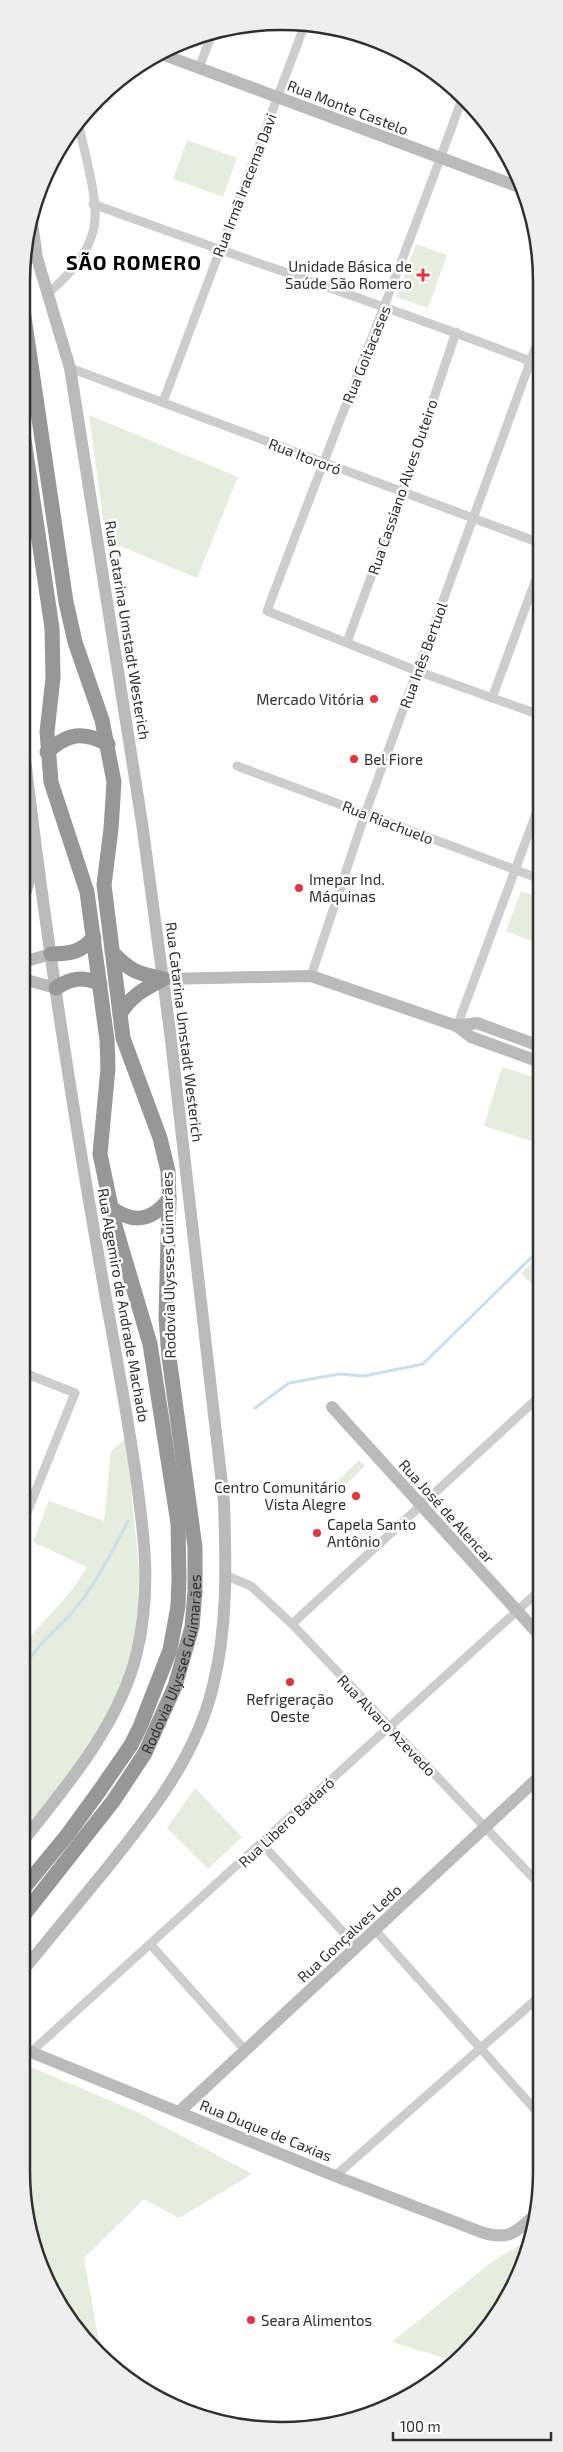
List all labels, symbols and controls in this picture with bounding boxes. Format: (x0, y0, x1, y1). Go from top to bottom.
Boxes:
street label: Rua Monte Castelo (285, 76, 411, 138)
street label: Rua Irmã Iracema Davi (208, 111, 280, 259)
district label: SÃO ROMERO (66, 250, 202, 274)
place label: Unidade Básica de Saúde São Romero (285, 257, 412, 292)
marker: Unidade Básica de Saúde São Romero (416, 268, 430, 282)
street label: Rua Goitacases (338, 302, 394, 406)
street label: Rua Cassiano Alves Outeiro (363, 397, 441, 577)
street label: Rua Itororó (266, 434, 344, 478)
street label: Rua Catarina Umstadt Westerich (102, 519, 154, 741)
street label: Rua Inês Bertuol (395, 599, 451, 711)
place label: Mercado Vitória (256, 690, 364, 708)
marker: Mercado Vitória (368, 693, 380, 705)
place label: Bel Fiore (364, 750, 423, 768)
marker: Bel Fiore (348, 753, 360, 765)
street label: Rua Riachuelo (340, 796, 436, 848)
place label: Imepar Ind. Máquinas (309, 870, 385, 905)
marker: Imepar Ind. Máquinas (293, 882, 305, 894)
street label: Rua Catarina Umstadt Westerich (163, 921, 207, 1143)
street label: Rodovia Ulysses Guimarães (157, 1171, 179, 1359)
street label: Rua Algemiro de Andrade Machado (95, 1187, 153, 1423)
street label: Rua José de Alencar (396, 1455, 498, 1567)
place label: Centro Comunitário Vista Alegre (214, 1478, 346, 1513)
marker: Centro Comunitário Vista Alegre (350, 1490, 362, 1502)
place label: Capela Santo Antônio (327, 1515, 416, 1550)
marker: Capela Santo Antônio (311, 1527, 323, 1539)
street label: Rodovia Ulysses Guimarães (137, 1574, 204, 1757)
street label: Rua Alvaro Azevedo (334, 1671, 440, 1779)
marker: Refrigeração Oeste (284, 1676, 296, 1688)
place label: Refrigeração Oeste (246, 1690, 334, 1725)
street label: Rua Libero Badaró (235, 1773, 337, 1871)
street label: Rua Gonçalves Ledo (293, 1880, 405, 1987)
street label: Rua Duque de Caxias (197, 2095, 335, 2165)
place label: Seara Alimentos (261, 2311, 372, 2329)
marker: Seara Alimentos (245, 2314, 257, 2326)
scale bar (393, 2410, 550, 2442)
text: 100 m (400, 2417, 441, 2435)

